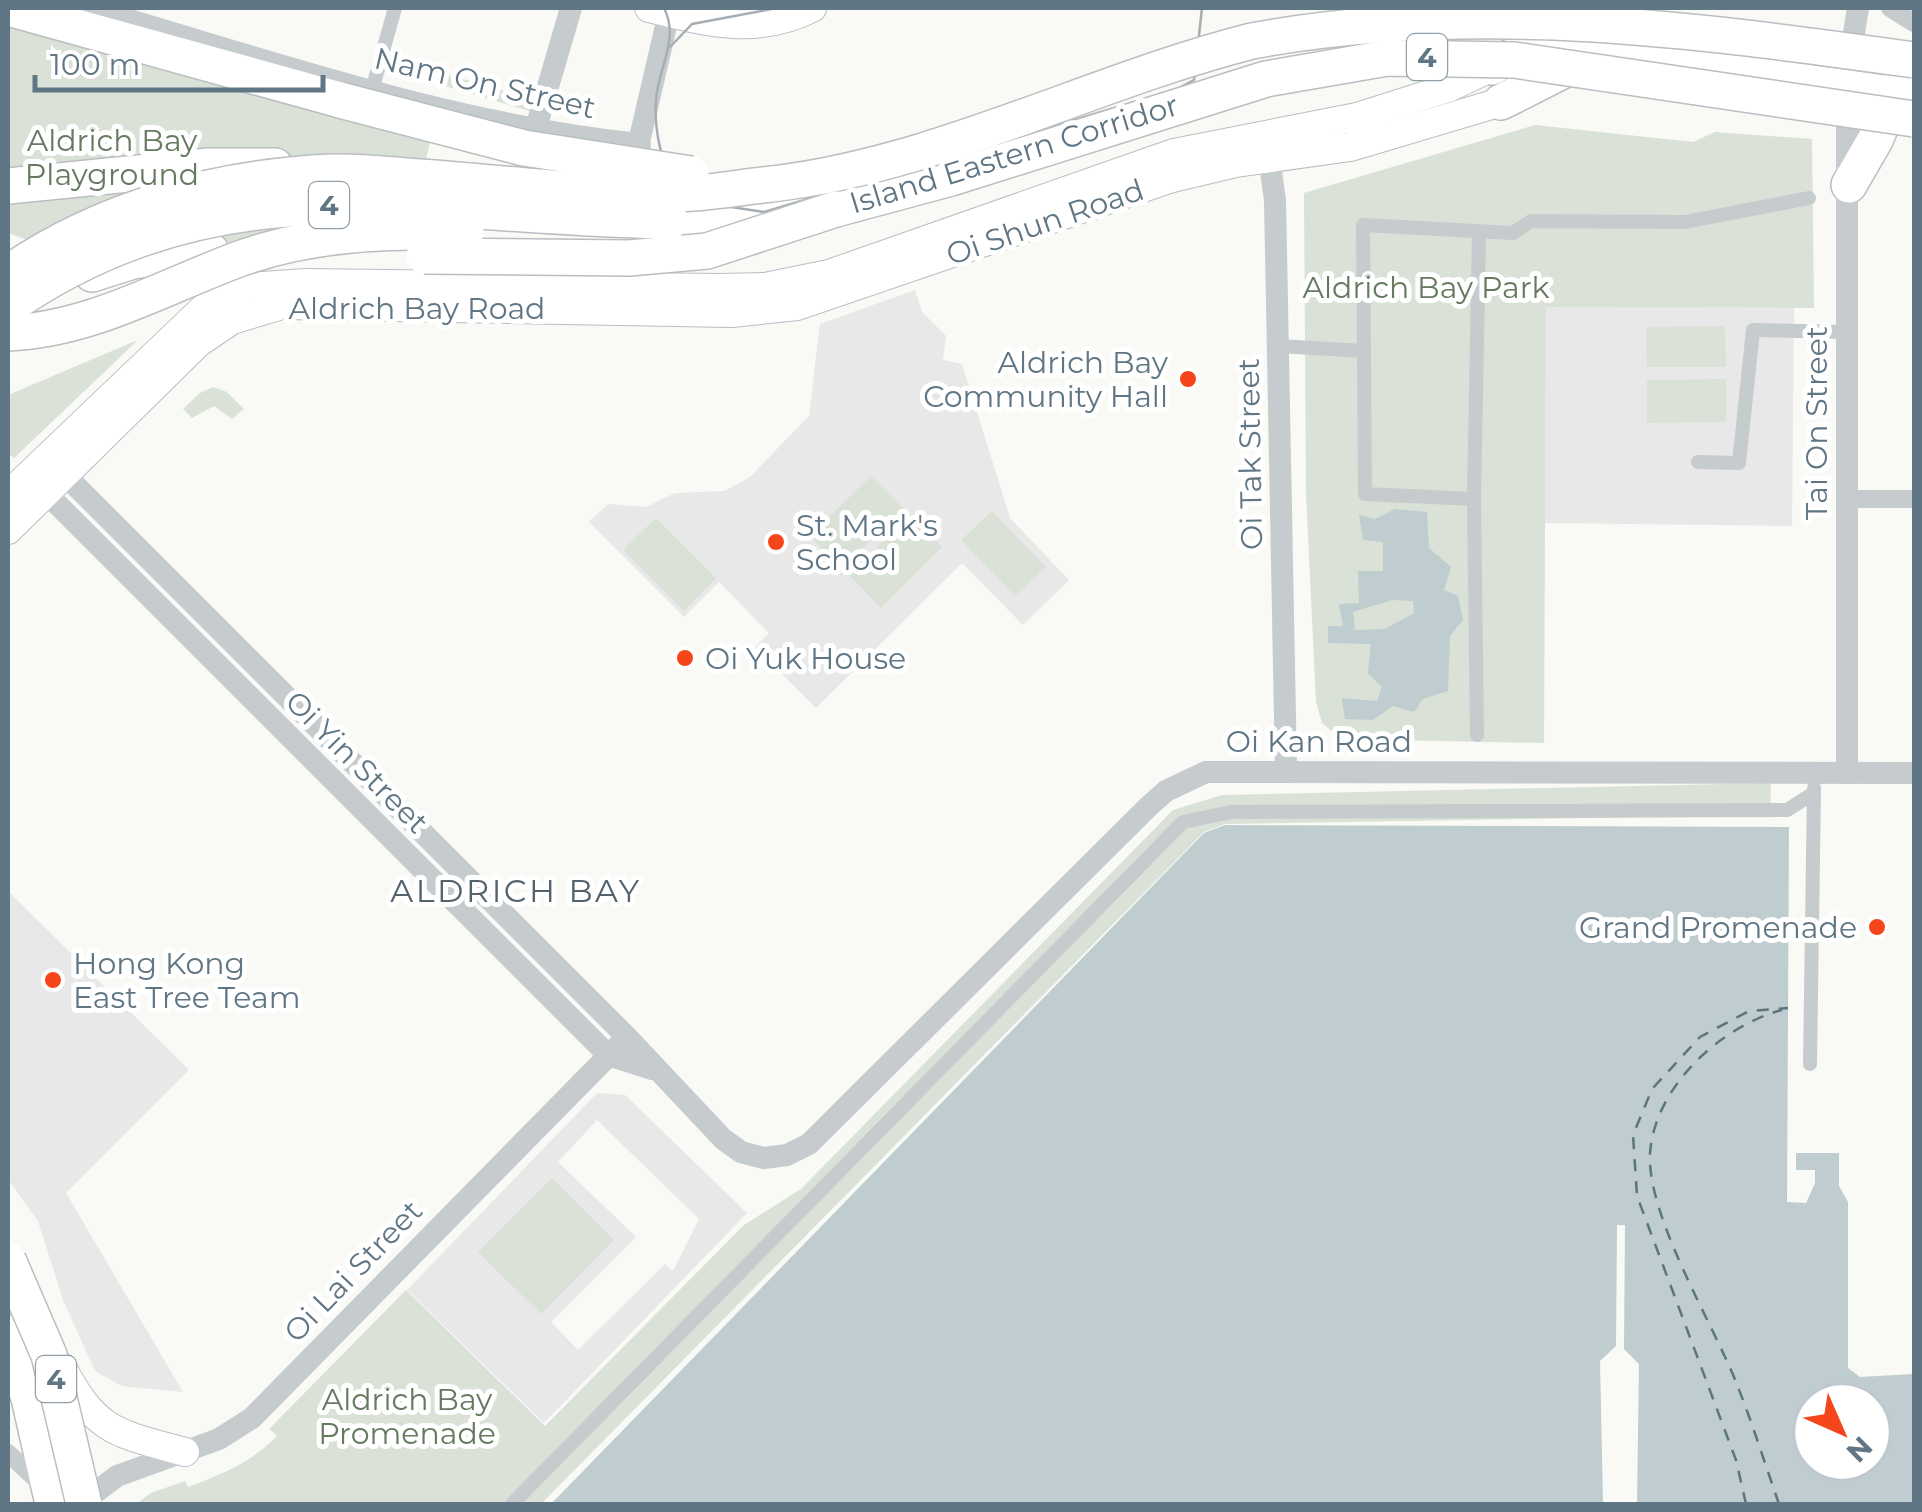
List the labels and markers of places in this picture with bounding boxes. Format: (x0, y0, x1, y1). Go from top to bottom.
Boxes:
place label: Aldrich Bay Community Hall (923, 344, 1169, 415)
marker: Aldrich Bay Community Hall (1177, 368, 1199, 390)
place label: St. Mark's School (796, 507, 938, 578)
marker: St. Mark's School (765, 531, 787, 553)
place label: Oi Yuk House (705, 640, 906, 677)
marker: Oi Yuk House (674, 647, 696, 669)
place label: Grand Promenade (1579, 909, 1857, 946)
marker: Grand Promenade (1866, 916, 1888, 938)
place label: Hong Kong East Tree Team (73, 945, 301, 1016)
marker: Hong Kong East Tree Team (42, 969, 64, 991)

